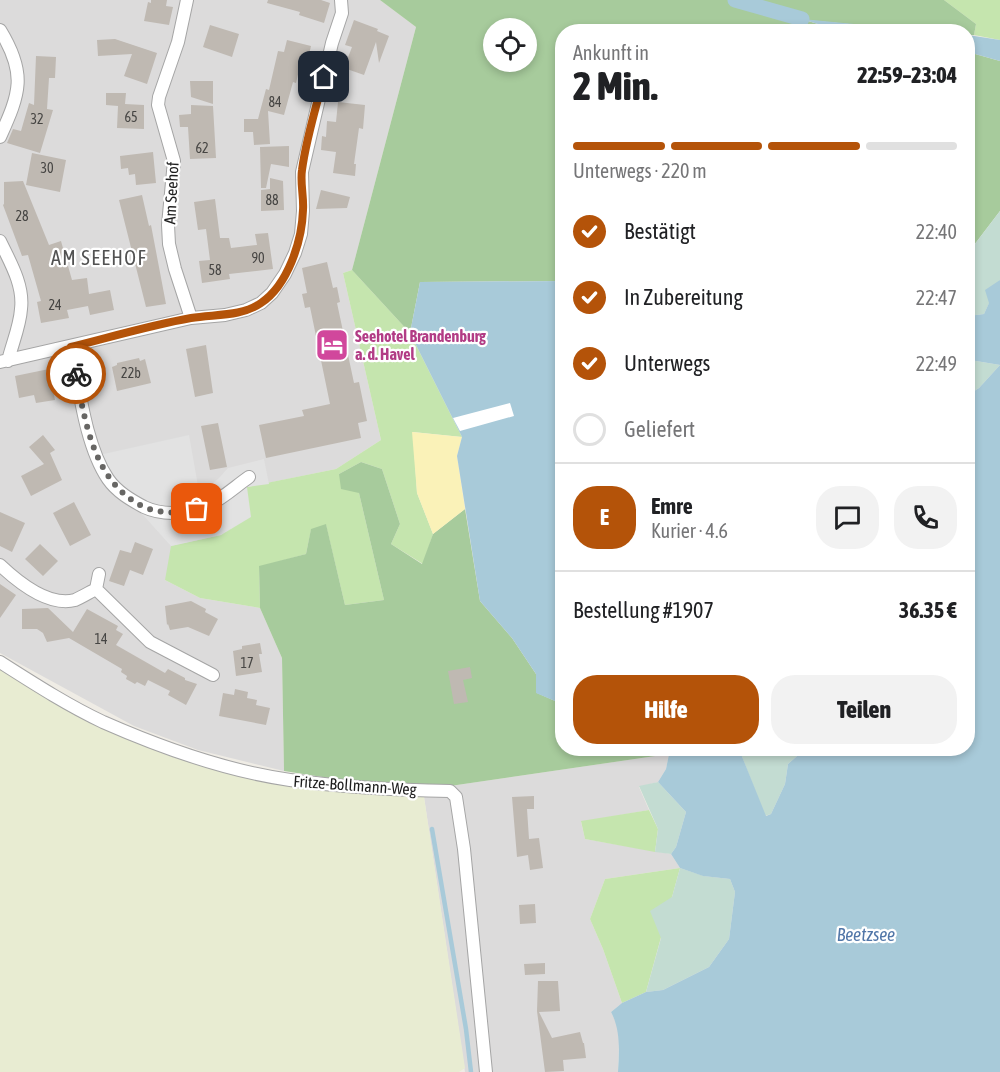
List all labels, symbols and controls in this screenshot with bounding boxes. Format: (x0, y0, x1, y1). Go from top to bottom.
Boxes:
map controls (483, 18, 537, 72)
button: locate (483, 18, 537, 72)
text: Ankunft in (573, 41, 649, 64)
pin (298, 51, 349, 102)
icon: home (307, 60, 340, 93)
text: 22:59–23:04 (857, 62, 957, 88)
text: 2 Min. (573, 64, 658, 108)
house number: 84 (268, 94, 282, 110)
house number: 65 (124, 109, 138, 125)
house number: 32 (30, 111, 44, 127)
house number: 62 (195, 140, 209, 156)
text: Unterwegs · 220 m (573, 159, 707, 182)
house number: 30 (40, 160, 54, 176)
street label: Am Seehof (160, 161, 182, 225)
house number: 88 (265, 192, 279, 208)
house number: 28 (15, 208, 29, 224)
icon: check (573, 215, 606, 248)
text: Bestätigt (624, 218, 696, 244)
text: 22:40 (916, 220, 957, 243)
district label: AM SEEHOF (51, 246, 147, 269)
house number: 90 (251, 250, 265, 266)
house number: 58 (208, 262, 222, 278)
icon: check (573, 281, 606, 314)
text: In Zubereitung (624, 284, 743, 310)
text: 22:47 (916, 286, 957, 309)
house number: 24 (48, 297, 62, 313)
hotel icon: Seehotel Brandenburg a. d. Havel (314, 327, 350, 363)
place label: Seehotel Brandenburg a. d. Havel (355, 327, 486, 363)
courier (46, 344, 106, 404)
icon: check (573, 347, 606, 380)
text: Unterwegs (624, 350, 710, 376)
text: 22:49 (916, 352, 957, 375)
icon: bike (60, 358, 93, 391)
house number: 22b (121, 365, 141, 381)
text: Geliefert (624, 416, 695, 442)
pin (171, 483, 222, 534)
button: chat (816, 486, 879, 549)
button: phone (894, 486, 957, 549)
icon: bag (180, 492, 213, 525)
text: Emre (651, 493, 693, 519)
text: E (600, 504, 609, 530)
text: Kurier · 4.6 (651, 519, 728, 542)
text: Bestellung #1907 (573, 597, 714, 623)
text: 36.35 € (899, 597, 957, 623)
house number: 14 (94, 631, 108, 647)
house number: 17 (240, 655, 254, 671)
button: Hilfe (573, 675, 759, 744)
button: Teilen (771, 675, 957, 744)
street label: Fritze-Bollmann-Weg (293, 772, 417, 799)
water label: Beetzsee (837, 924, 895, 945)

